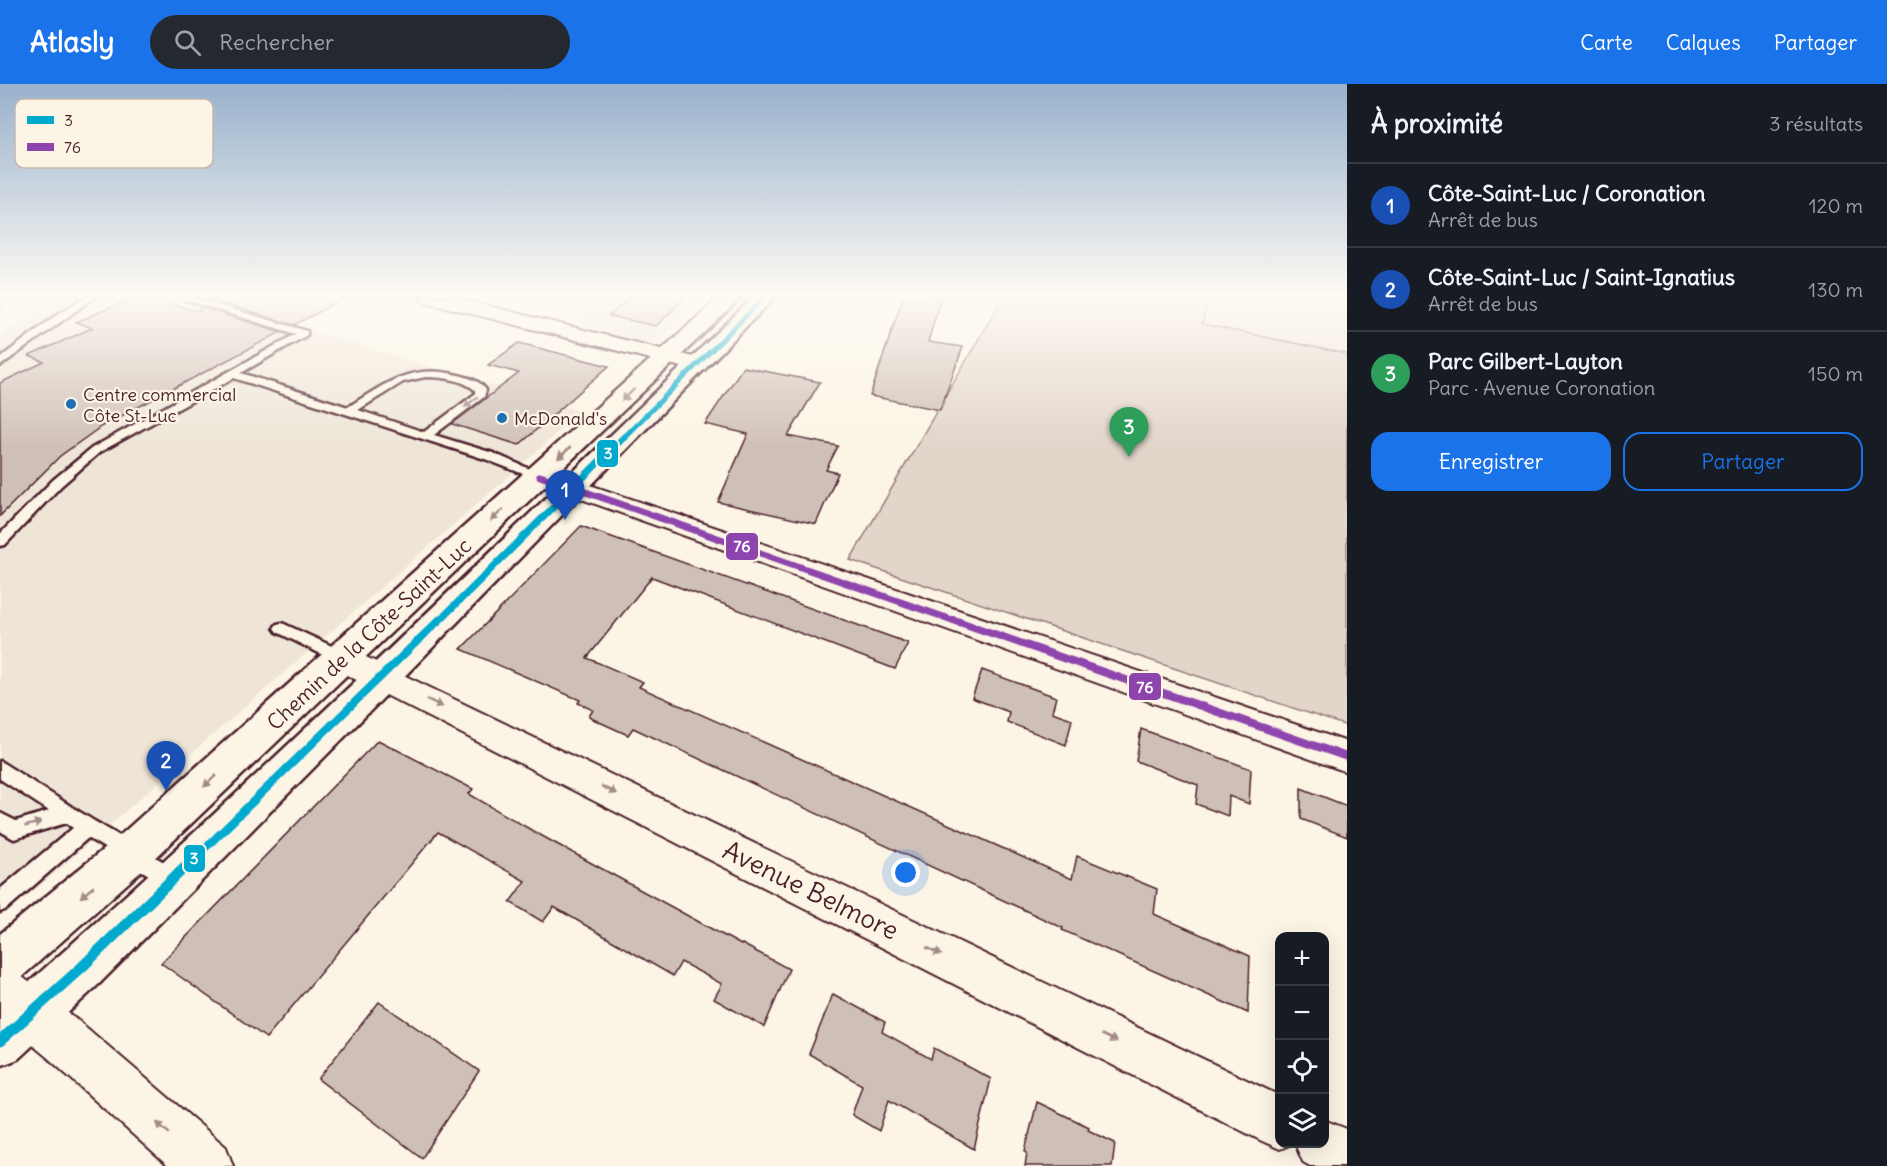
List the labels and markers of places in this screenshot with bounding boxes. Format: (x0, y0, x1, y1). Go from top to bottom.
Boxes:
place label: Centre commercial Côte St-Luc (83, 383, 236, 427)
marker: Centre commercial Côte St-Luc (64, 397, 78, 411)
place label: McDonald's (514, 407, 607, 430)
pin: 3 (1110, 408, 1148, 457)
marker: McDonald's (495, 411, 509, 425)
pin: 1 (546, 470, 584, 520)
pin: 2 (146, 742, 186, 791)

